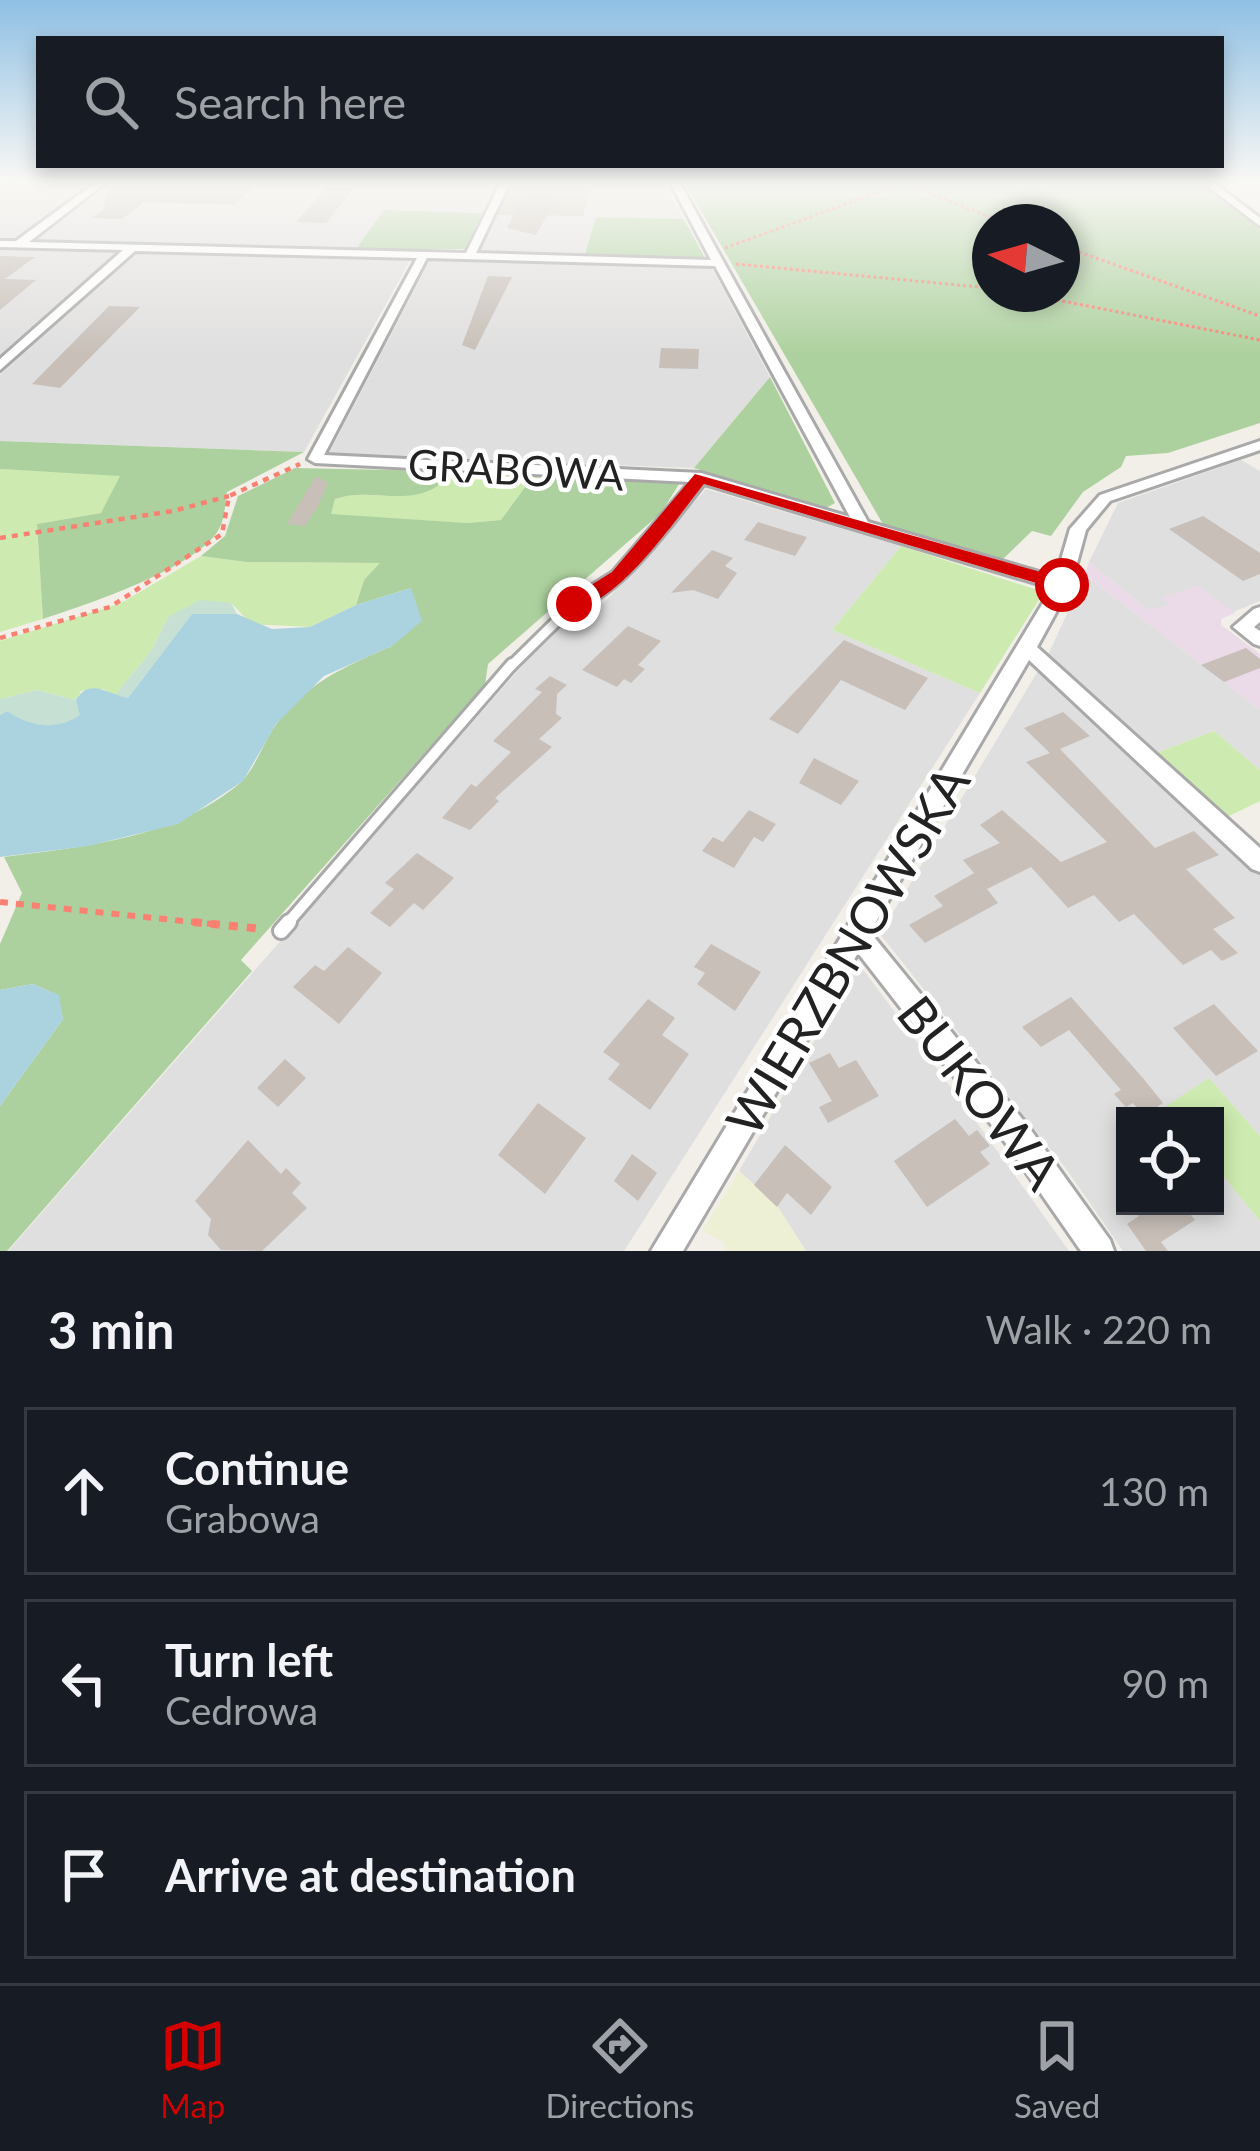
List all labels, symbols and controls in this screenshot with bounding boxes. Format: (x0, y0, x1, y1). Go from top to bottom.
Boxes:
search box (36, 36, 1224, 168)
icon: search (78, 69, 144, 135)
text: Search here (174, 75, 406, 129)
north arrow (972, 204, 1080, 312)
street label: GRABOWA (407, 438, 626, 500)
route start (1035, 558, 1089, 612)
route end (547, 577, 601, 631)
street label: WIERZBNOWSKA (713, 754, 982, 1146)
street label: BUKOWA (886, 984, 1074, 1201)
map controls (1116, 1107, 1224, 1215)
button: locate (1116, 1107, 1224, 1215)
text: 3 min (48, 1299, 174, 1360)
text: Walk · 220 m (985, 1306, 1212, 1352)
text: Continue (165, 1441, 349, 1495)
icon: ahead (51, 1458, 117, 1524)
text: 130 m (1099, 1468, 1209, 1514)
text: Grabowa (165, 1495, 320, 1541)
text: Turn left (165, 1633, 333, 1687)
icon: left (51, 1650, 117, 1716)
text: 90 m (1122, 1660, 1209, 1706)
text: Cedrowa (165, 1687, 318, 1733)
icon: arrive (51, 1842, 117, 1908)
text: Arrive at destination (165, 1848, 576, 1902)
tab: Map (160, 2013, 226, 2125)
tab: Directions (545, 2013, 694, 2125)
tab: Saved (1014, 2013, 1100, 2125)

